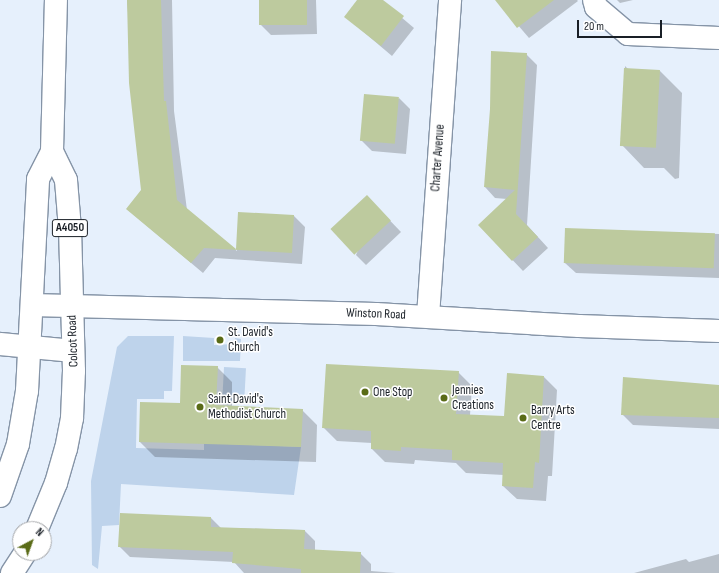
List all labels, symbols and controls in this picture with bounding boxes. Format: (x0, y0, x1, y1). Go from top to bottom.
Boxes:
scale bar (579, 12, 664, 38)
text: 20 m (584, 19, 604, 34)
street label: Charter Avenue (428, 124, 448, 192)
road number: A4050 (51, 218, 89, 238)
street label: Winston Road (346, 305, 406, 323)
street label: Colcot Road (64, 315, 82, 367)
place label: St. David's Church (228, 325, 273, 356)
marker: St. David's Church (215, 335, 225, 345)
place label: Jennies Creations (452, 383, 494, 414)
place label: One Stop (373, 384, 412, 400)
marker: One Stop (360, 387, 370, 397)
place label: Saint David's Methodist Church (208, 392, 286, 423)
marker: Jennies Creations (439, 393, 449, 403)
marker: Saint David's Methodist Church (195, 402, 205, 412)
place label: Barry Arts Centre (531, 403, 575, 434)
marker: Barry Arts Centre (518, 413, 528, 423)
north arrow (12, 521, 52, 561)
text: N (33, 525, 46, 539)

